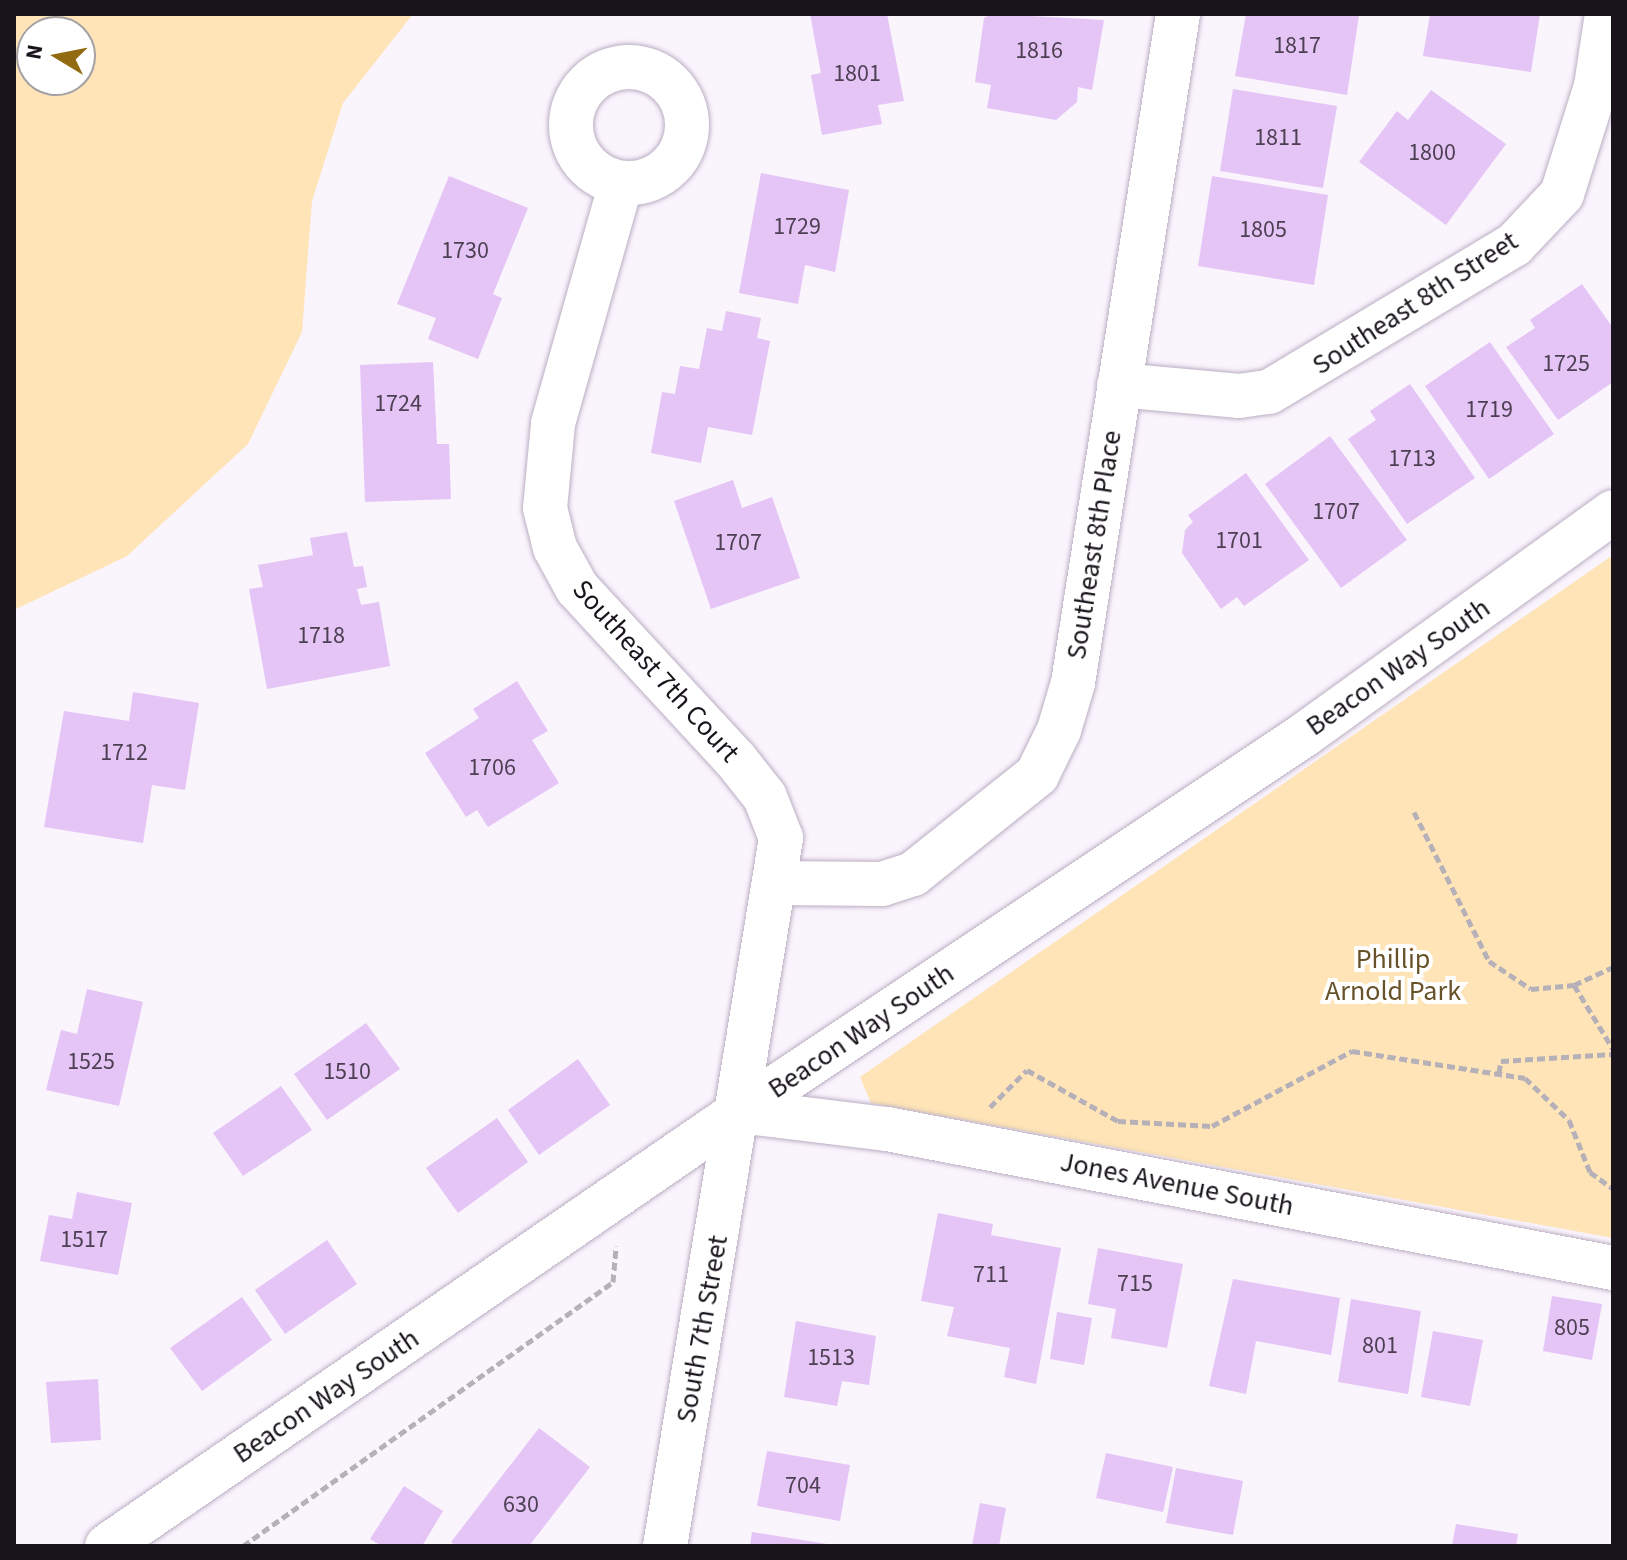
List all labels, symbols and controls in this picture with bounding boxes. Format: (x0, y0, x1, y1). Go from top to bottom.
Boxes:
north arrow (16, 16, 96, 96)
house number: 1817 (1273, 32, 1321, 60)
house number: 1816 (1015, 37, 1063, 65)
text: N (17, 42, 51, 62)
house number: 1801 (833, 60, 881, 88)
house number: 1811 (1254, 124, 1302, 152)
house number: 1800 (1408, 139, 1456, 167)
house number: 1729 (773, 213, 821, 241)
house number: 1805 (1239, 216, 1287, 244)
street label: Southeast 8th Street (1306, 224, 1524, 382)
house number: 1730 (441, 237, 489, 265)
house number: 1725 (1542, 350, 1590, 378)
house number: 1724 (374, 390, 422, 418)
house number: 1719 (1465, 396, 1513, 424)
street label: Southeast 8th Place (1059, 428, 1129, 662)
house number: 1713 (1388, 445, 1436, 473)
house number: 1707 (1312, 498, 1360, 526)
house number: 1701 (1215, 527, 1263, 555)
house number: 1707 (714, 529, 762, 557)
street label: Southeast 7th Court (565, 573, 747, 769)
street label: Beacon Way South (1300, 591, 1496, 743)
house number: 1718 (297, 622, 345, 650)
house number: 1712 (100, 739, 148, 767)
house number: 1706 (468, 754, 516, 782)
park label: Phillip Arnold Park (1325, 942, 1461, 1008)
street label: Beacon Way South (762, 956, 960, 1106)
house number: 1525 (67, 1048, 115, 1076)
house number: 1510 (323, 1058, 371, 1086)
street label: Jones Avenue South (1057, 1145, 1297, 1223)
house number: 1517 (60, 1226, 108, 1254)
street label: South 7th Street (669, 1233, 735, 1425)
house number: 711 (973, 1261, 1009, 1289)
house number: 715 (1117, 1270, 1153, 1298)
house number: 805 (1554, 1314, 1590, 1342)
street label: Beacon Way South (227, 1321, 425, 1471)
house number: 801 (1362, 1332, 1398, 1360)
house number: 1513 (807, 1344, 855, 1372)
house number: 704 (785, 1472, 821, 1500)
house number: 630 (503, 1491, 539, 1519)

